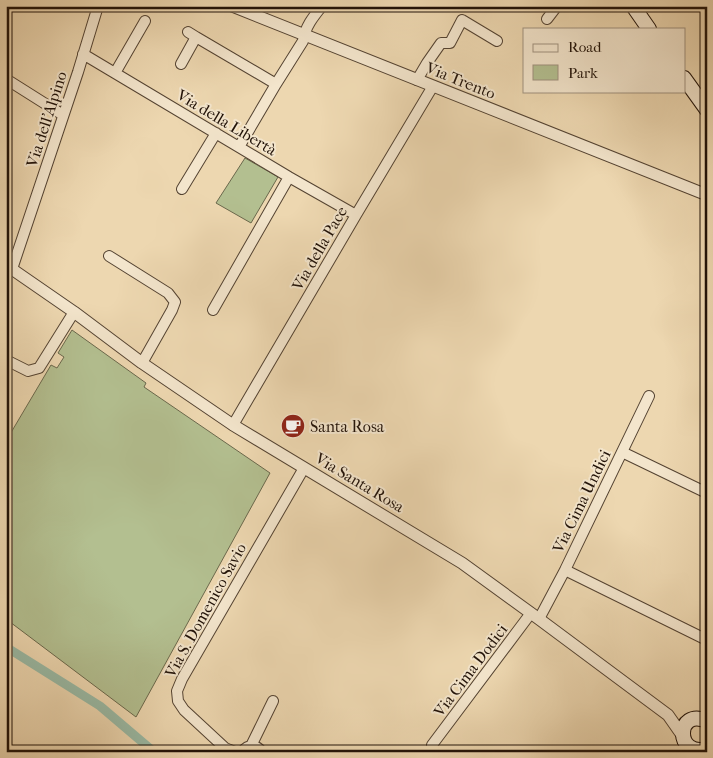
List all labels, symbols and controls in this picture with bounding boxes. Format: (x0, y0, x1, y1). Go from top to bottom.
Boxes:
legend (523, 28, 686, 92)
text: Road (568, 38, 602, 56)
street label: Via Trento (422, 58, 498, 103)
text: Park (568, 64, 598, 82)
street label: Via dell'Alpino (22, 69, 71, 170)
street label: Via della Libertà (173, 85, 280, 160)
street label: Via della Pace (287, 203, 351, 295)
cafe icon: Santa Rosa (280, 413, 306, 439)
place label: Santa Rosa (310, 417, 385, 436)
street label: Via Cima Undici (548, 446, 615, 557)
street label: Via Santa Rosa (311, 448, 408, 517)
street label: Via S. Domenico Savio (160, 540, 250, 682)
street label: Via Cima Dodici (429, 620, 512, 721)

